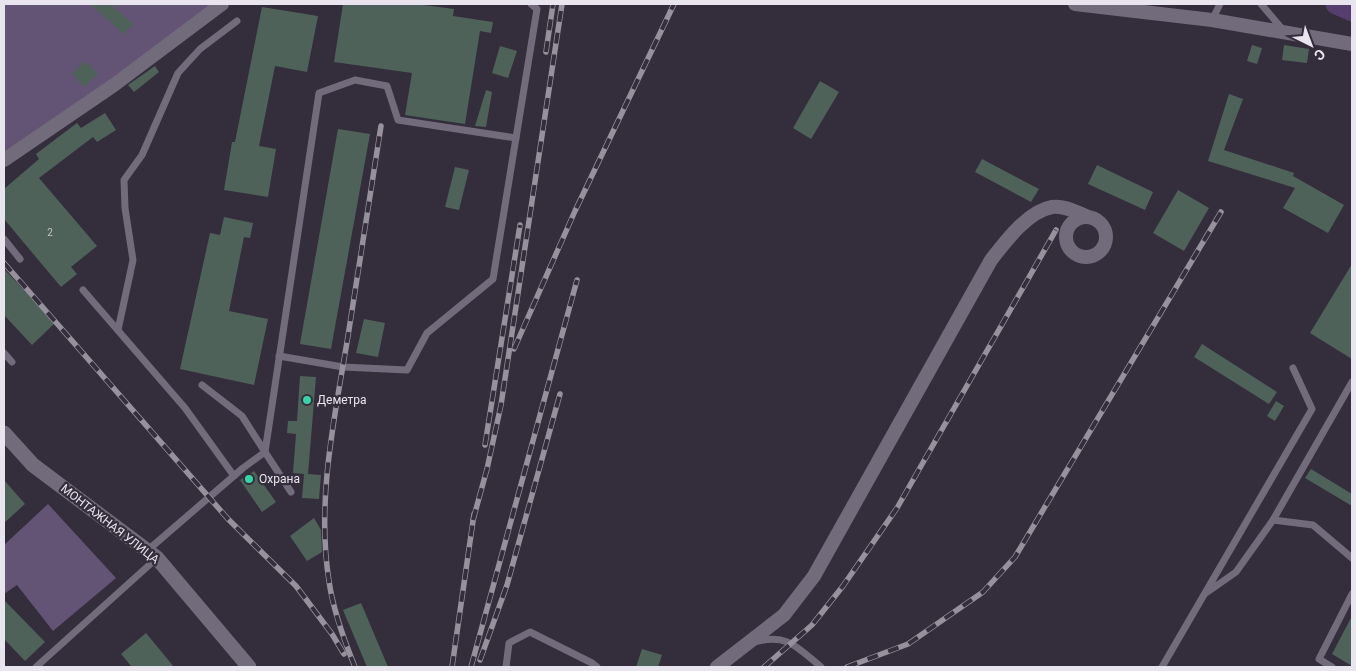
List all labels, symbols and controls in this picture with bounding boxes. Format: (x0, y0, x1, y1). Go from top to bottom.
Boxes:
north arrow (1286, 20, 1336, 70)
text: С (1311, 46, 1328, 64)
house number: 2 (47, 227, 53, 238)
place label: Деметра (317, 393, 367, 407)
marker: Деметра (301, 394, 313, 406)
place label: Охрана (259, 472, 300, 486)
marker: Охрана (243, 473, 255, 485)
street label: МОНТАЖНАЯ УЛИЦА (58, 481, 162, 567)

